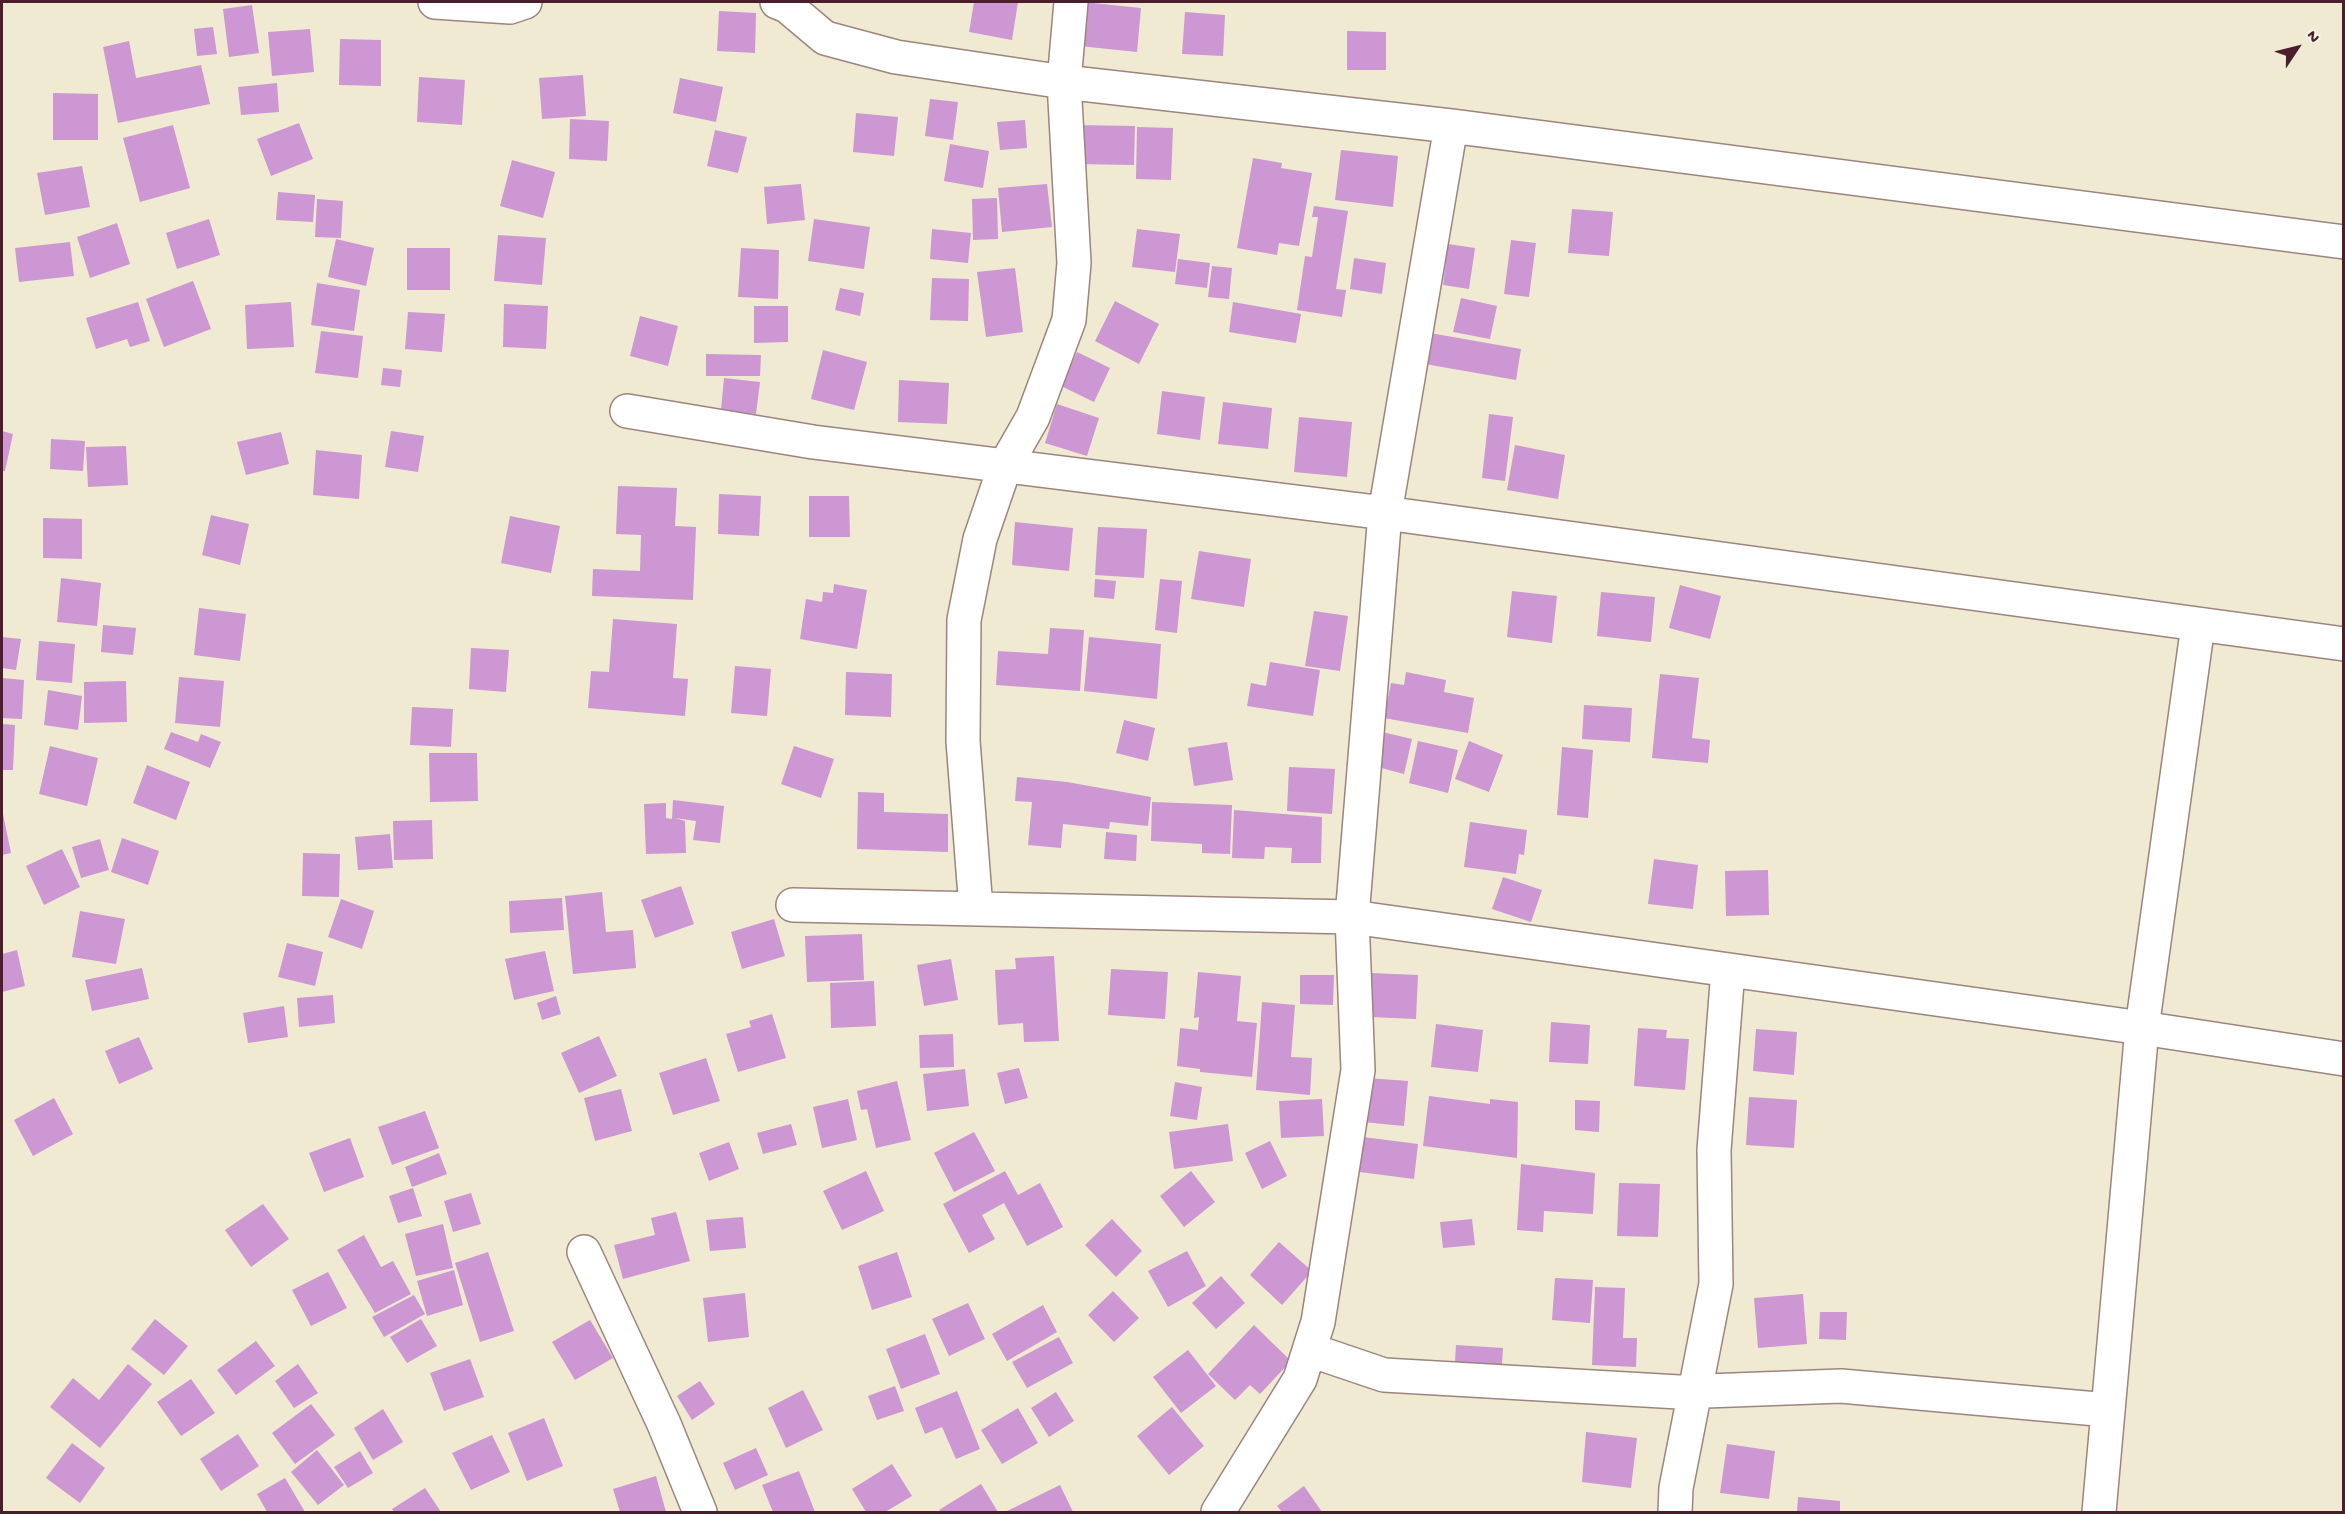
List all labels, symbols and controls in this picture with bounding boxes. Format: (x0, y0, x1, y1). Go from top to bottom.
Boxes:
north arrow (2267, 18, 2327, 78)
text: N (2301, 28, 2323, 47)

